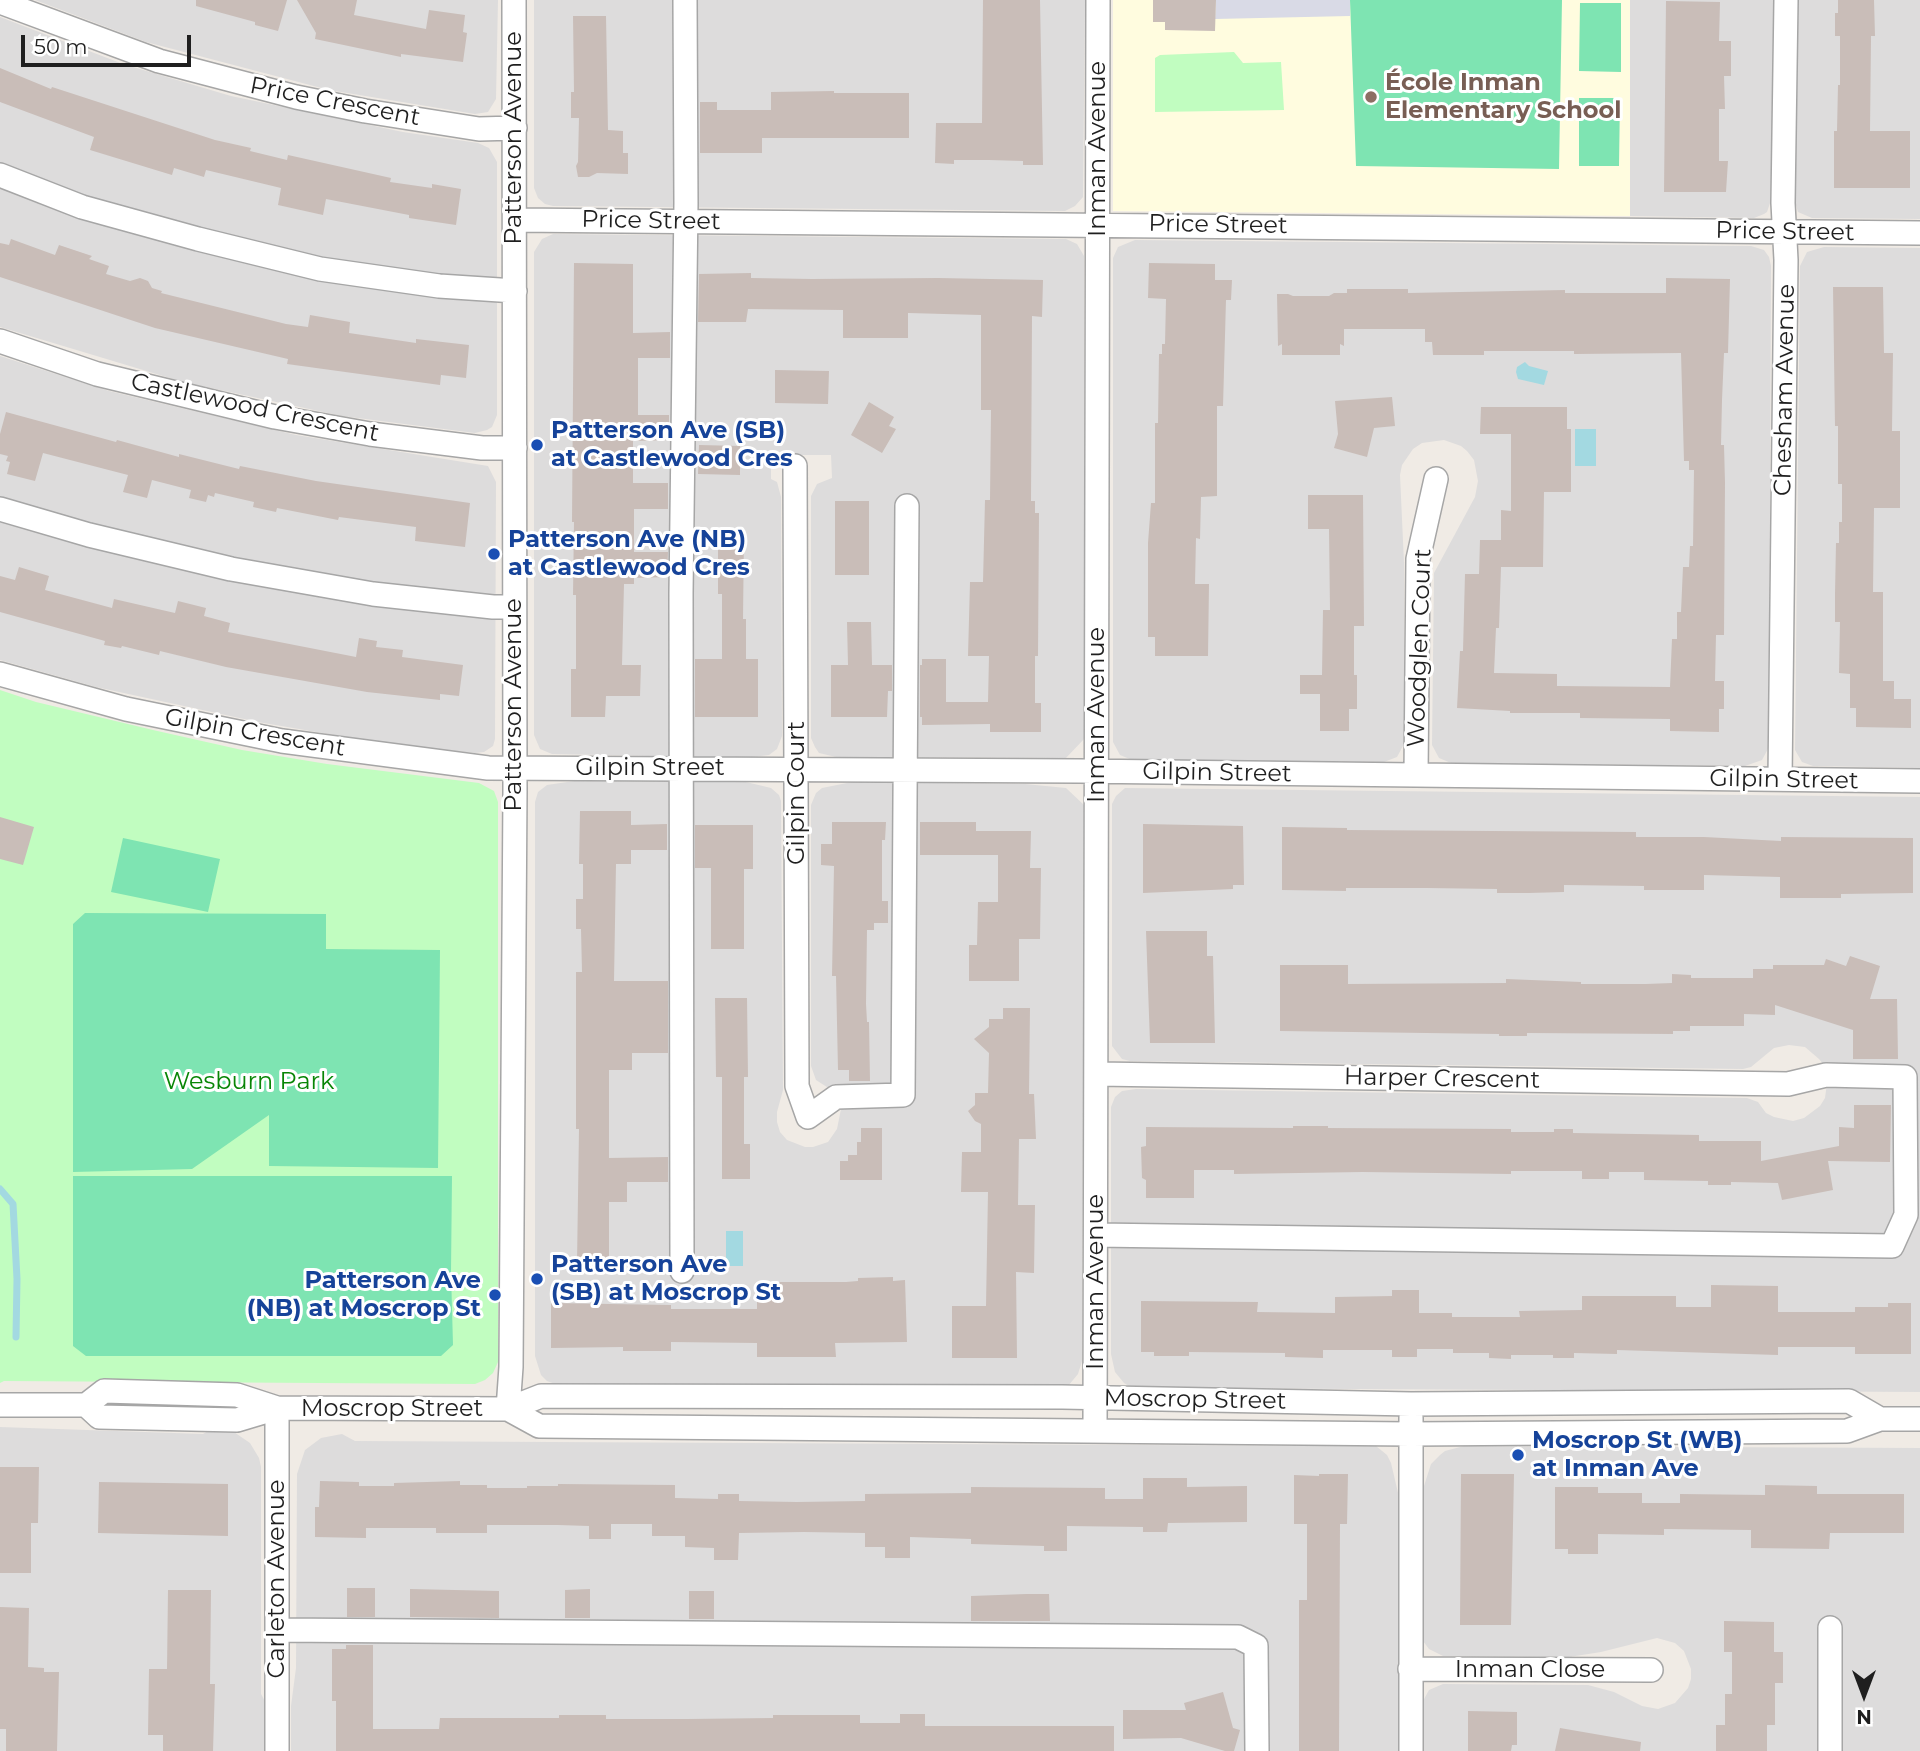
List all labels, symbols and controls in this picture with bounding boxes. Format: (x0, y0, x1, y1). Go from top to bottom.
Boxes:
scale bar (24, 21, 194, 65)
street label: Patterson Avenue (500, 31, 528, 245)
text: 50 m (34, 34, 88, 59)
street label: Inman Avenue (1084, 61, 1112, 237)
place label: École Inman Elementary School (1385, 69, 1622, 125)
street label: Price Crescent (247, 71, 423, 133)
marker: École Inman Elementary School (1363, 89, 1379, 105)
street label: Price Street (581, 205, 721, 237)
street label: Price Street (1148, 209, 1288, 241)
street label: Price Street (1715, 216, 1855, 248)
street label: Chesham Avenue (1769, 284, 1801, 496)
street label: Castlewood Crescent (128, 368, 382, 448)
place label: Patterson Ave (SB) at Castlewood Cres (551, 417, 793, 473)
marker: Patterson Ave (SB) at Castlewood Cres (529, 437, 545, 453)
place label: Patterson Ave (NB) at Castlewood Cres (508, 526, 750, 582)
marker: Patterson Ave (NB) at Castlewood Cres (486, 546, 502, 562)
street label: Woodglen Court (1402, 548, 1438, 748)
street label: Patterson Avenue (500, 598, 528, 812)
street label: Inman Avenue (1083, 627, 1111, 803)
street label: Gilpin Crescent (162, 703, 348, 763)
street label: Gilpin Court (783, 721, 811, 865)
street label: Gilpin Street (575, 754, 725, 782)
street label: Gilpin Street (1142, 757, 1292, 789)
street label: Gilpin Street (1709, 764, 1859, 796)
street label: Harper Crescent (1344, 1063, 1540, 1095)
park label: Wesburn Park (164, 1068, 334, 1096)
street label: Inman Avenue (1082, 1194, 1110, 1370)
place label: Patterson Ave (SB) at Moscrop St (551, 1251, 781, 1307)
place label: Patterson Ave (NB) at Moscrop St (247, 1267, 481, 1323)
marker: Patterson Ave (SB) at Moscrop St (529, 1271, 545, 1287)
marker: Patterson Ave (NB) at Moscrop St (487, 1287, 503, 1303)
street label: Moscrop Street (1103, 1384, 1287, 1416)
street label: Moscrop Street (301, 1395, 483, 1423)
place label: Moscrop St (WB) at Inman Ave (1532, 1427, 1742, 1483)
marker: Moscrop St (WB) at Inman Ave (1510, 1447, 1526, 1463)
street label: Carleton Avenue (263, 1480, 291, 1678)
street label: Inman Close (1455, 1656, 1605, 1684)
north arrow (1829, 1660, 1899, 1730)
text: N (1856, 1705, 1872, 1728)

